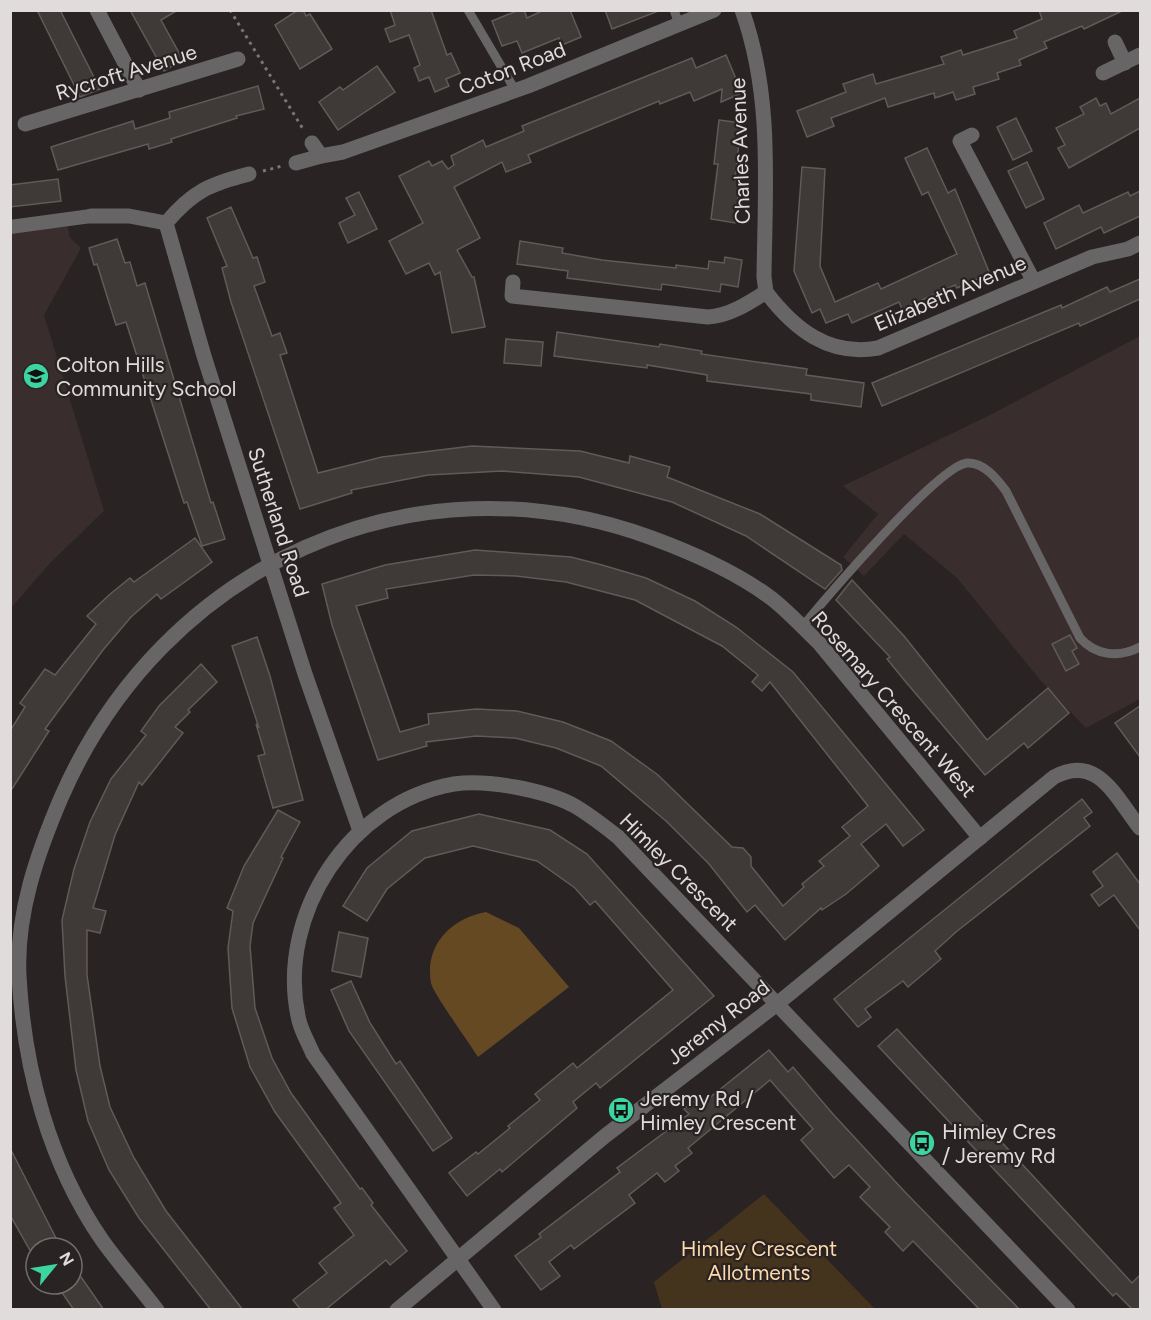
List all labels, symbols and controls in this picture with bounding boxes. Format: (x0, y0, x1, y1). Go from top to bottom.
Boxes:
street label: Coton Road (455, 36, 569, 100)
street label: Rycroft Avenue (52, 39, 200, 105)
street label: Charles Avenue (725, 77, 755, 225)
street label: Elizabeth Avenue (870, 250, 1030, 336)
place label: Colton Hills Community School (56, 352, 237, 401)
school or university icon: Colton Hills Community School (21, 361, 51, 391)
street label: Sutherland Road (243, 444, 315, 600)
street label: Rosemary Crescent West (806, 606, 982, 802)
street label: Himley Crescent (615, 808, 743, 936)
street label: Jeremy Road (662, 974, 774, 1070)
place label: Jeremy Rd / Himley Crescent (640, 1086, 797, 1135)
bus stop icon: Jeremy Rd / Himley Crescent (606, 1095, 636, 1125)
place label: Himley Cres / Jeremy Rd (942, 1119, 1056, 1168)
bus stop icon: Himley Cres / Jeremy Rd (907, 1128, 937, 1158)
north arrow (24, 1236, 84, 1296)
park label: Himley Crescent Allotments (681, 1236, 837, 1285)
text: N (55, 1249, 78, 1269)

